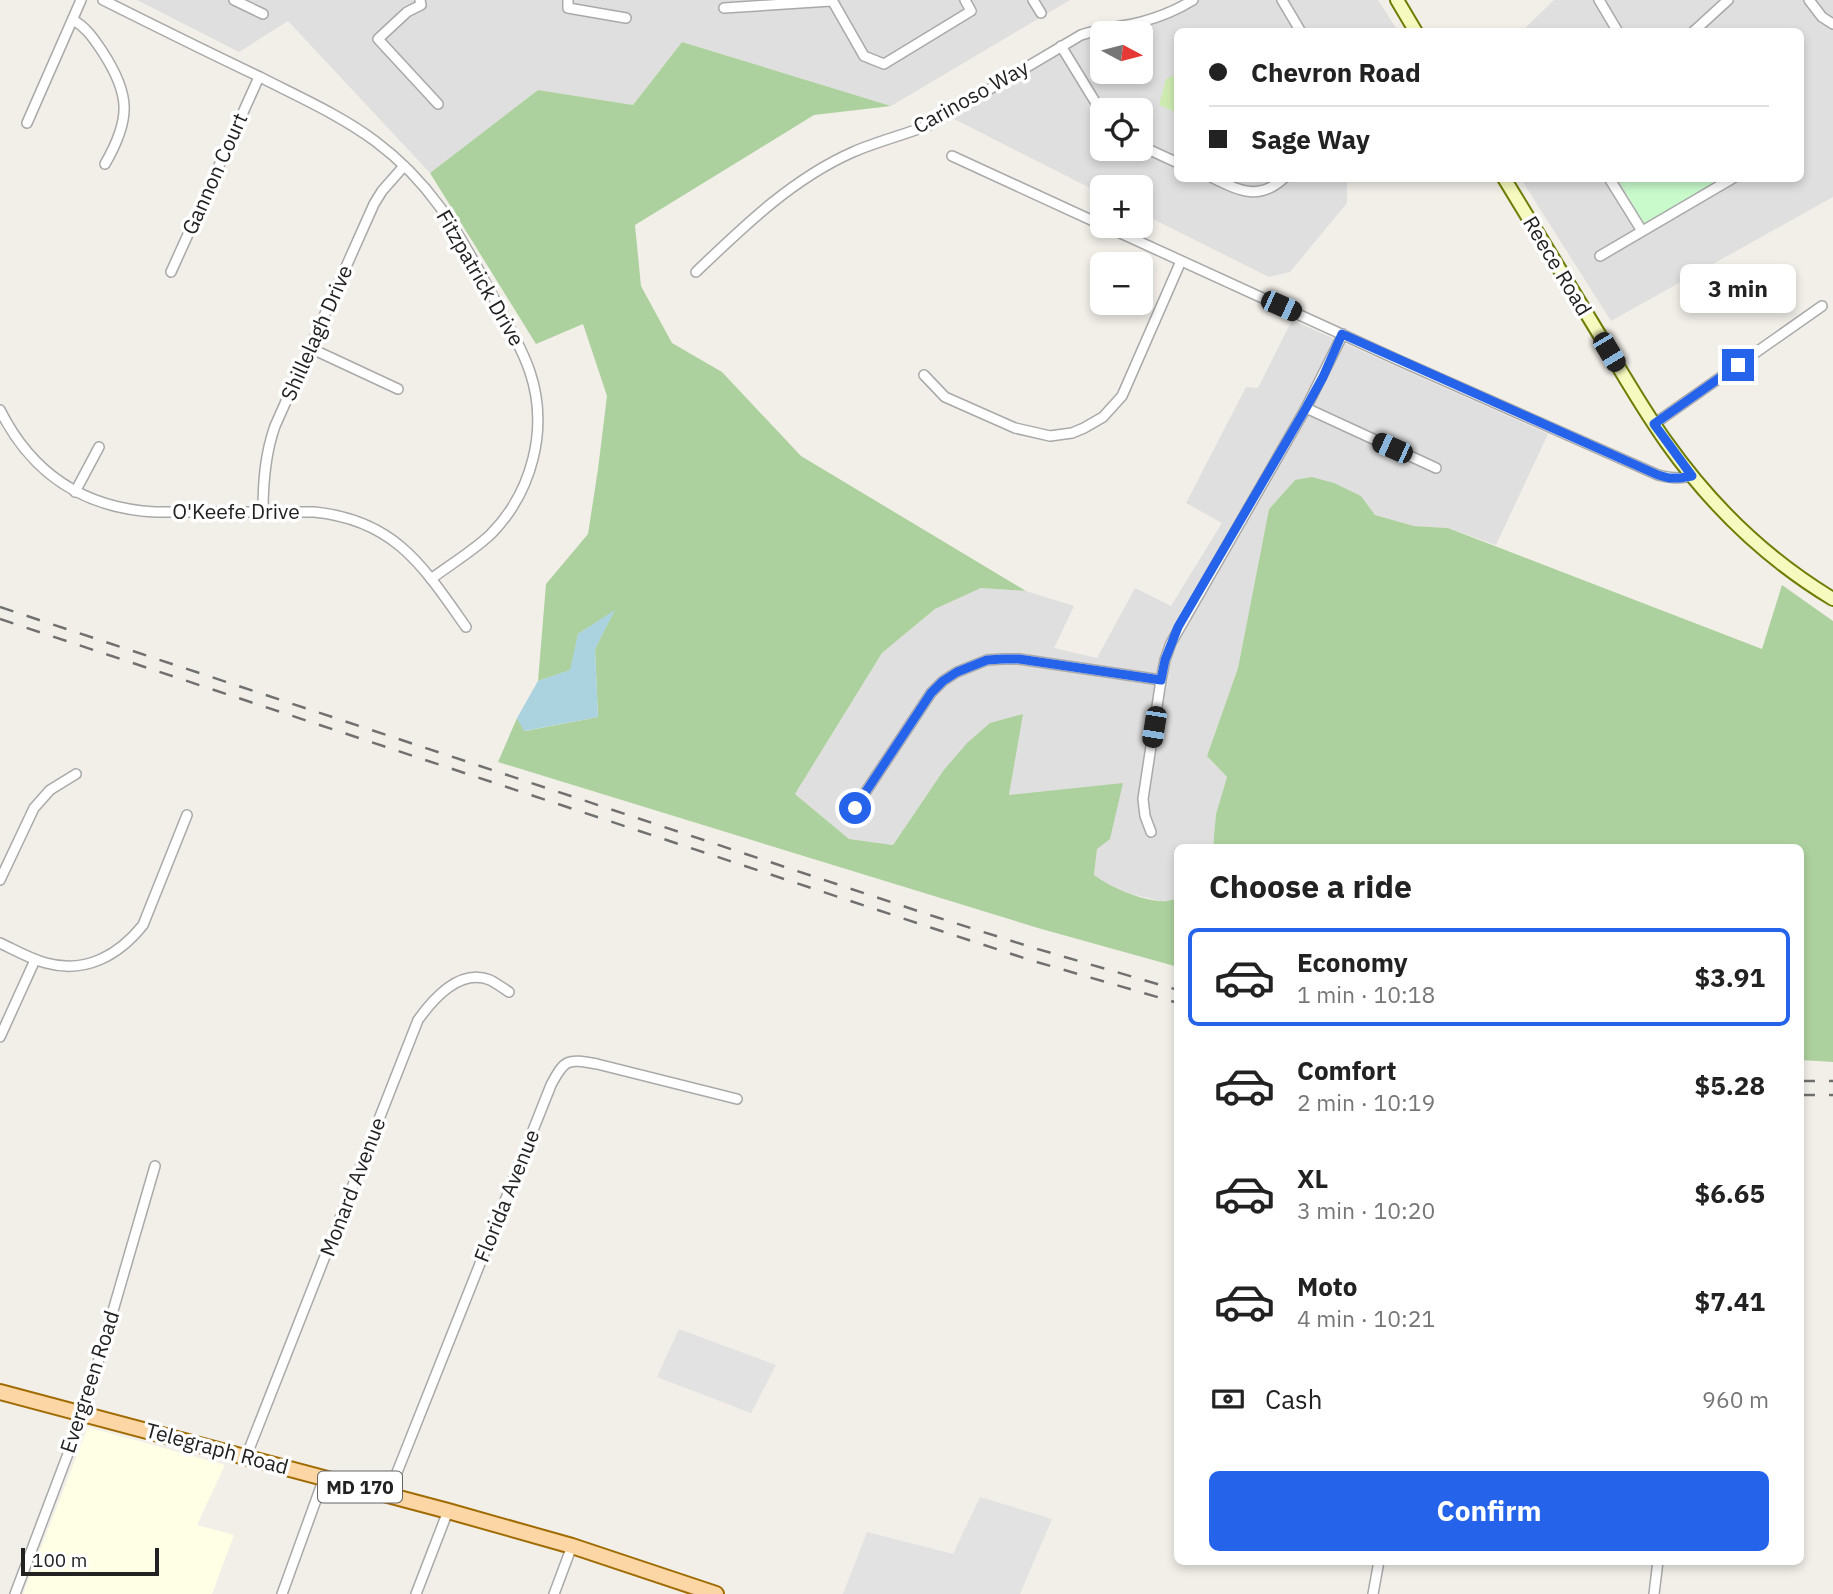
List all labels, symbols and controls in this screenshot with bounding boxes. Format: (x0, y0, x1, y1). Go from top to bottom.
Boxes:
north arrow (1090, 21, 1153, 84)
map controls (1090, 21, 1153, 315)
street label: Carinoso Way (908, 53, 1034, 139)
text: Chevron Road (1251, 55, 1421, 89)
button: locate (1090, 98, 1153, 161)
street label: Gannon Court (175, 108, 253, 239)
text: Sage Way (1251, 122, 1370, 156)
button: + (1090, 175, 1153, 238)
street label: Fitzpatrick Drive (430, 204, 531, 351)
street label: Reece Road (1517, 211, 1599, 320)
button: − (1090, 252, 1153, 315)
street label: Shillelagh Drive (274, 260, 359, 405)
callout: 3 min (1680, 264, 1796, 312)
text: 3 min (1708, 273, 1768, 303)
car (1258, 288, 1305, 324)
car (1590, 329, 1629, 375)
route end (1722, 349, 1754, 381)
car (1369, 430, 1416, 466)
street label: O'Keefe Drive (172, 497, 300, 525)
car (1141, 705, 1168, 749)
route start (839, 792, 871, 824)
text: Choose a ride (1209, 865, 1412, 907)
text: Economy (1297, 945, 1408, 979)
icon: car (1213, 946, 1276, 1009)
text: $3.91 (1695, 960, 1765, 994)
text: 1 min · 10:18 (1297, 979, 1435, 1009)
text: Comfort (1297, 1053, 1396, 1087)
icon: car (1213, 1054, 1276, 1117)
text: $5.28 (1695, 1068, 1765, 1102)
text: 2 min · 10:19 (1297, 1087, 1435, 1117)
street label: Monard Avenue (313, 1113, 391, 1260)
street label: Florida Avenue (467, 1125, 545, 1266)
text: XL (1297, 1161, 1328, 1195)
icon: car (1213, 1162, 1276, 1225)
text: $6.65 (1695, 1176, 1765, 1210)
text: 3 min · 10:20 (1297, 1195, 1435, 1225)
text: Moto (1297, 1269, 1357, 1303)
icon: car (1213, 1270, 1276, 1333)
text: $7.41 (1695, 1284, 1765, 1318)
text: 4 min · 10:21 (1297, 1303, 1435, 1333)
street label: Evergreen Road (53, 1307, 125, 1456)
icon: cash (1209, 1380, 1247, 1418)
text: Cash (1265, 1382, 1322, 1416)
text: 960 m (1702, 1384, 1769, 1414)
street label: Telegraph Road (143, 1416, 292, 1481)
road number: MD 170 (318, 1471, 402, 1502)
button: Confirm (1209, 1471, 1769, 1551)
scale bar (21, 1545, 159, 1577)
text: 100 m (32, 1548, 87, 1572)

